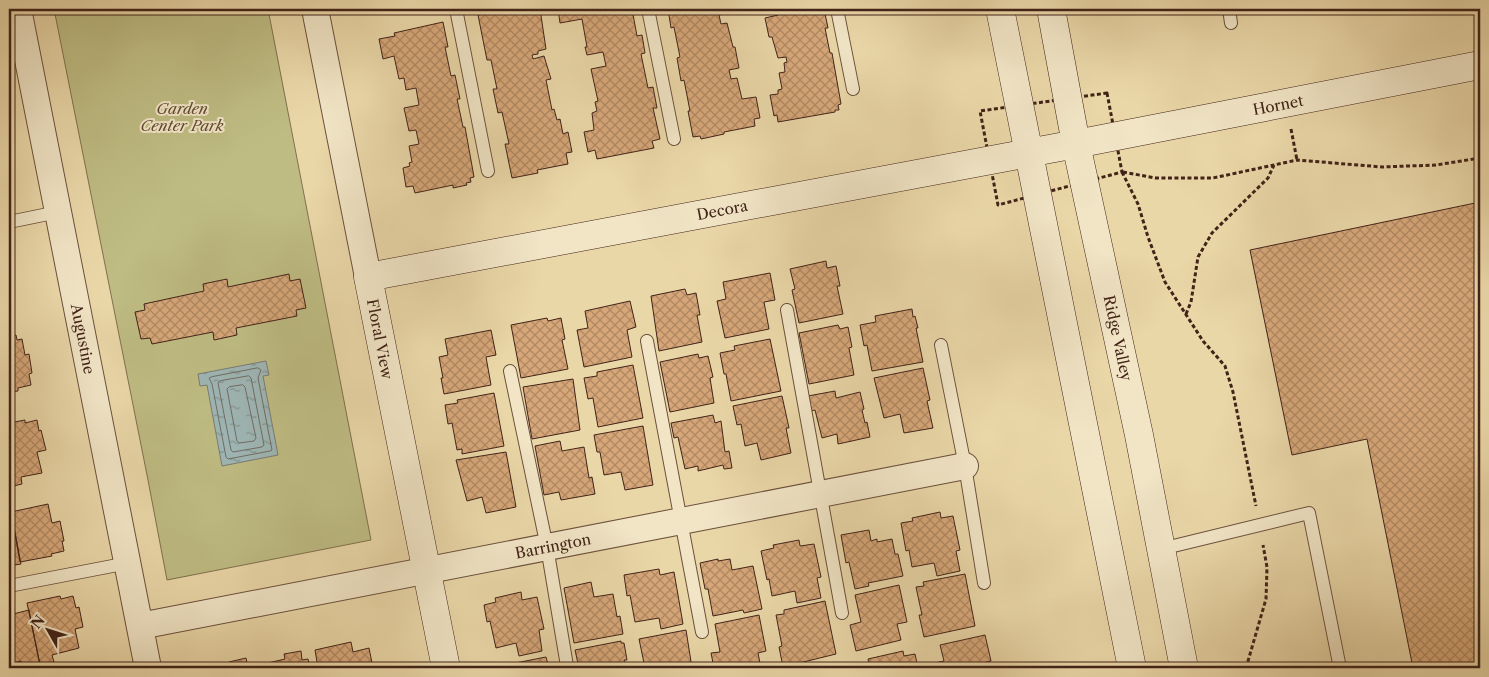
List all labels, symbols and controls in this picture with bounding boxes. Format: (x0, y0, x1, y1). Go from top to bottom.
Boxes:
street label: Hornet (1251, 91, 1306, 119)
park label: Garden Center Park (141, 99, 224, 135)
street label: Decora (695, 196, 749, 224)
street label: Ridge Valley (1100, 293, 1136, 383)
street label: Floral View (363, 297, 397, 381)
street label: Augustine (67, 301, 99, 376)
street label: Barrington (514, 529, 593, 563)
north arrow (22, 604, 72, 654)
text: N (27, 611, 49, 632)

